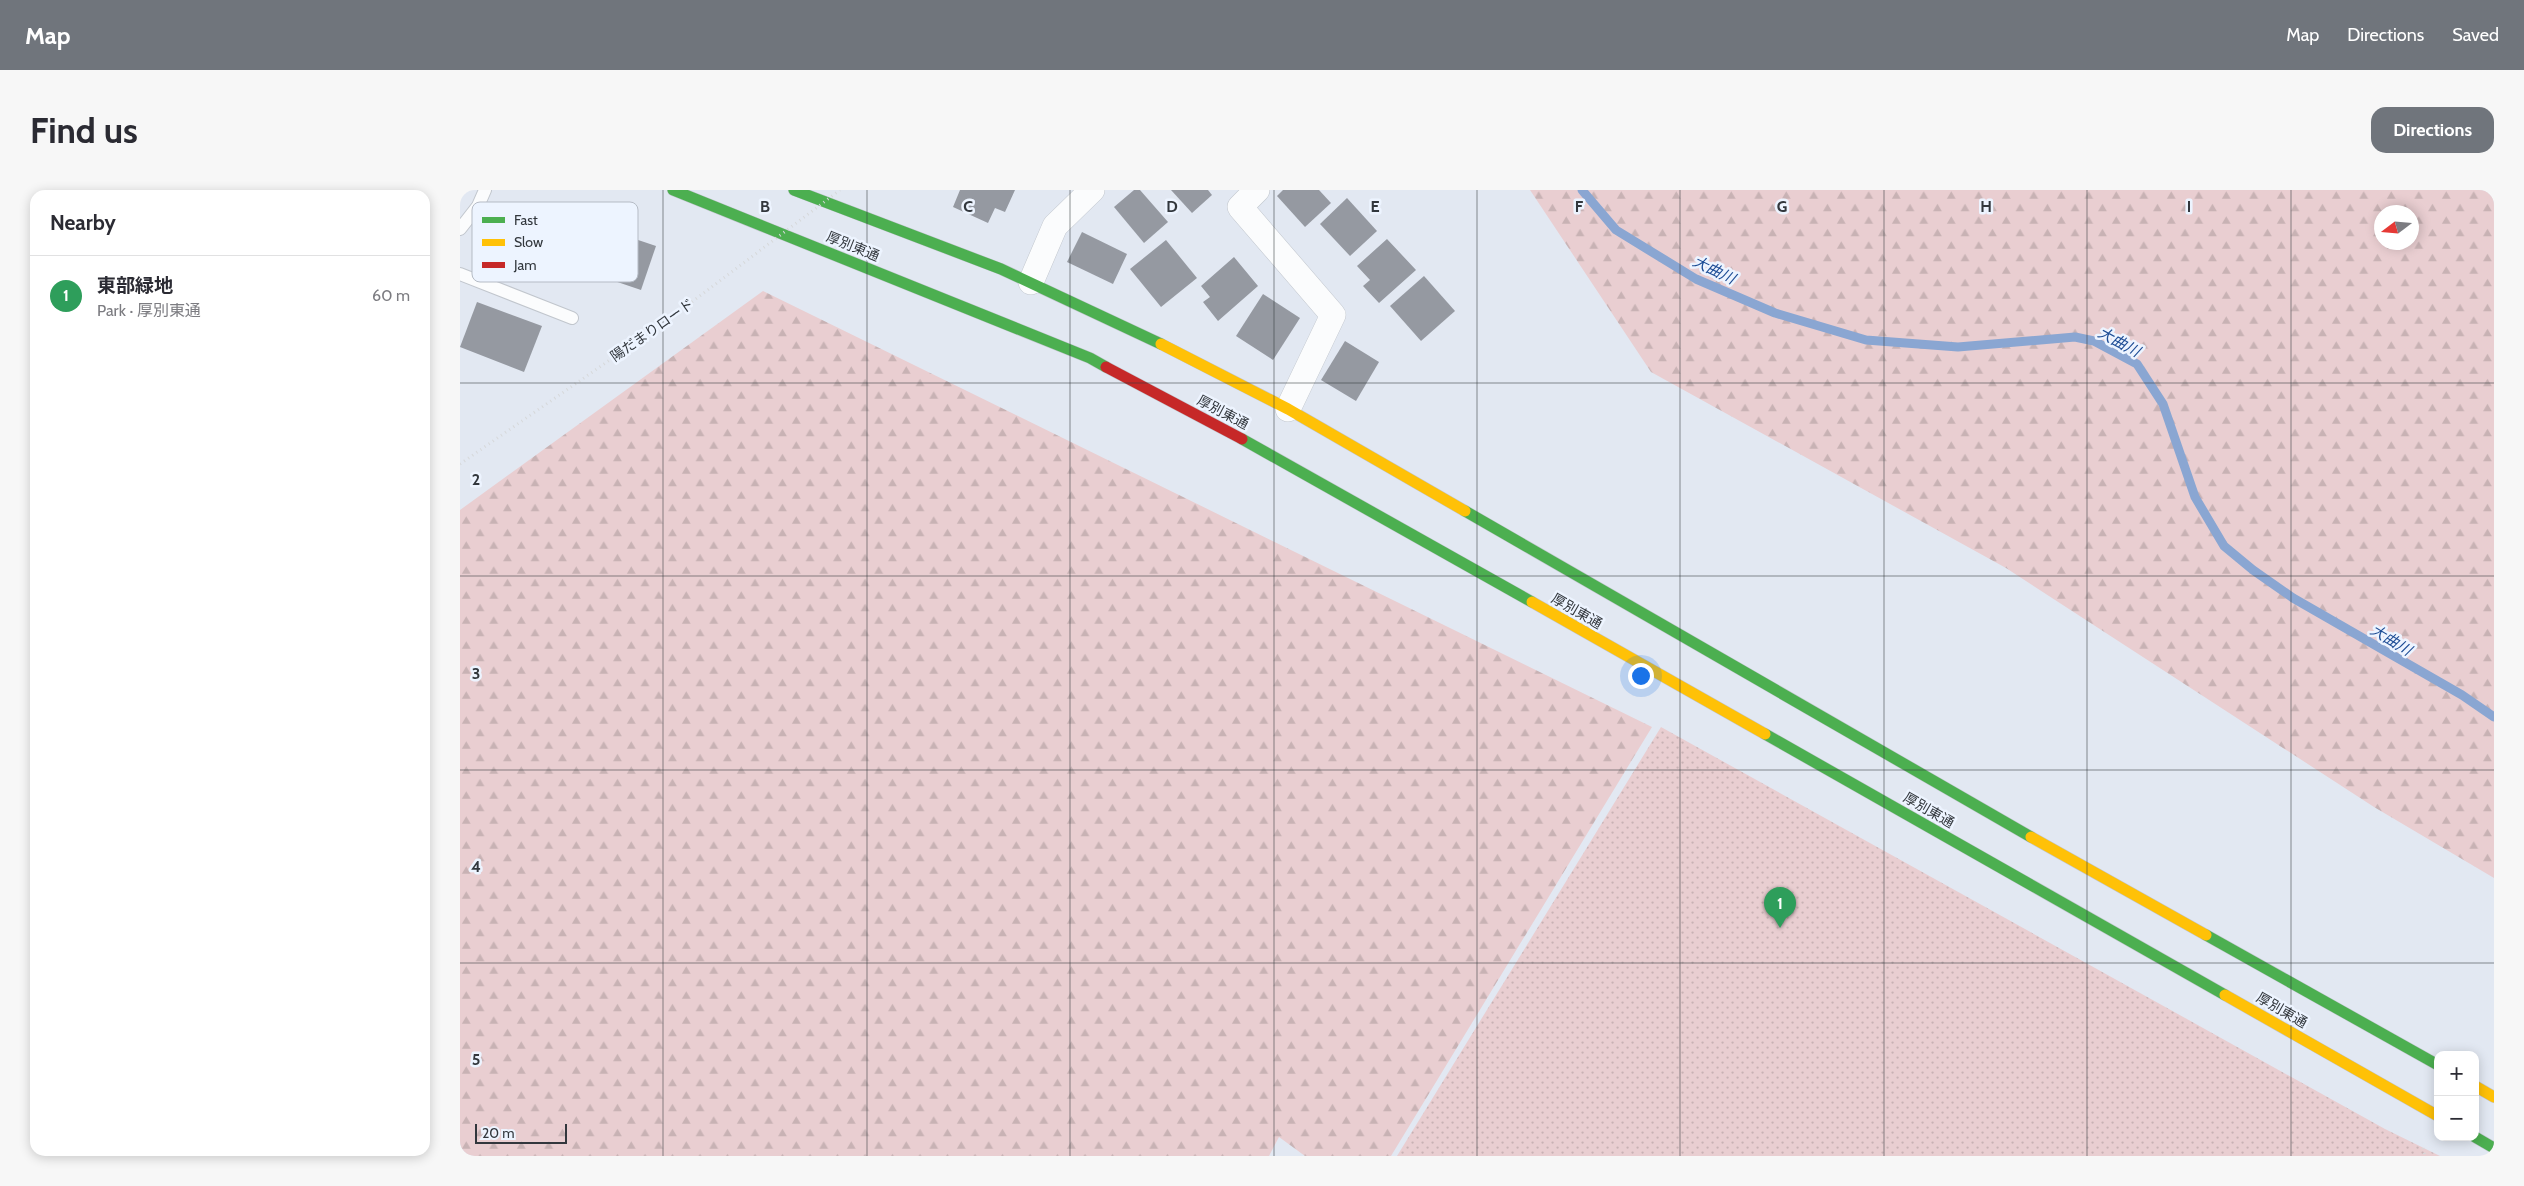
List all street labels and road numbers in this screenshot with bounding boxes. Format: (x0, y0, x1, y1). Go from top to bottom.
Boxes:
street label: 厚別東通 (824, 227, 882, 265)
street label: 陽だまりロード (607, 295, 697, 365)
street label: 厚別東通 (1194, 391, 1252, 433)
street label: 厚別東通 (1548, 589, 1606, 633)
street label: 厚別東通 (1900, 788, 1958, 832)
street label: 厚別東通 (2253, 988, 2311, 1032)

